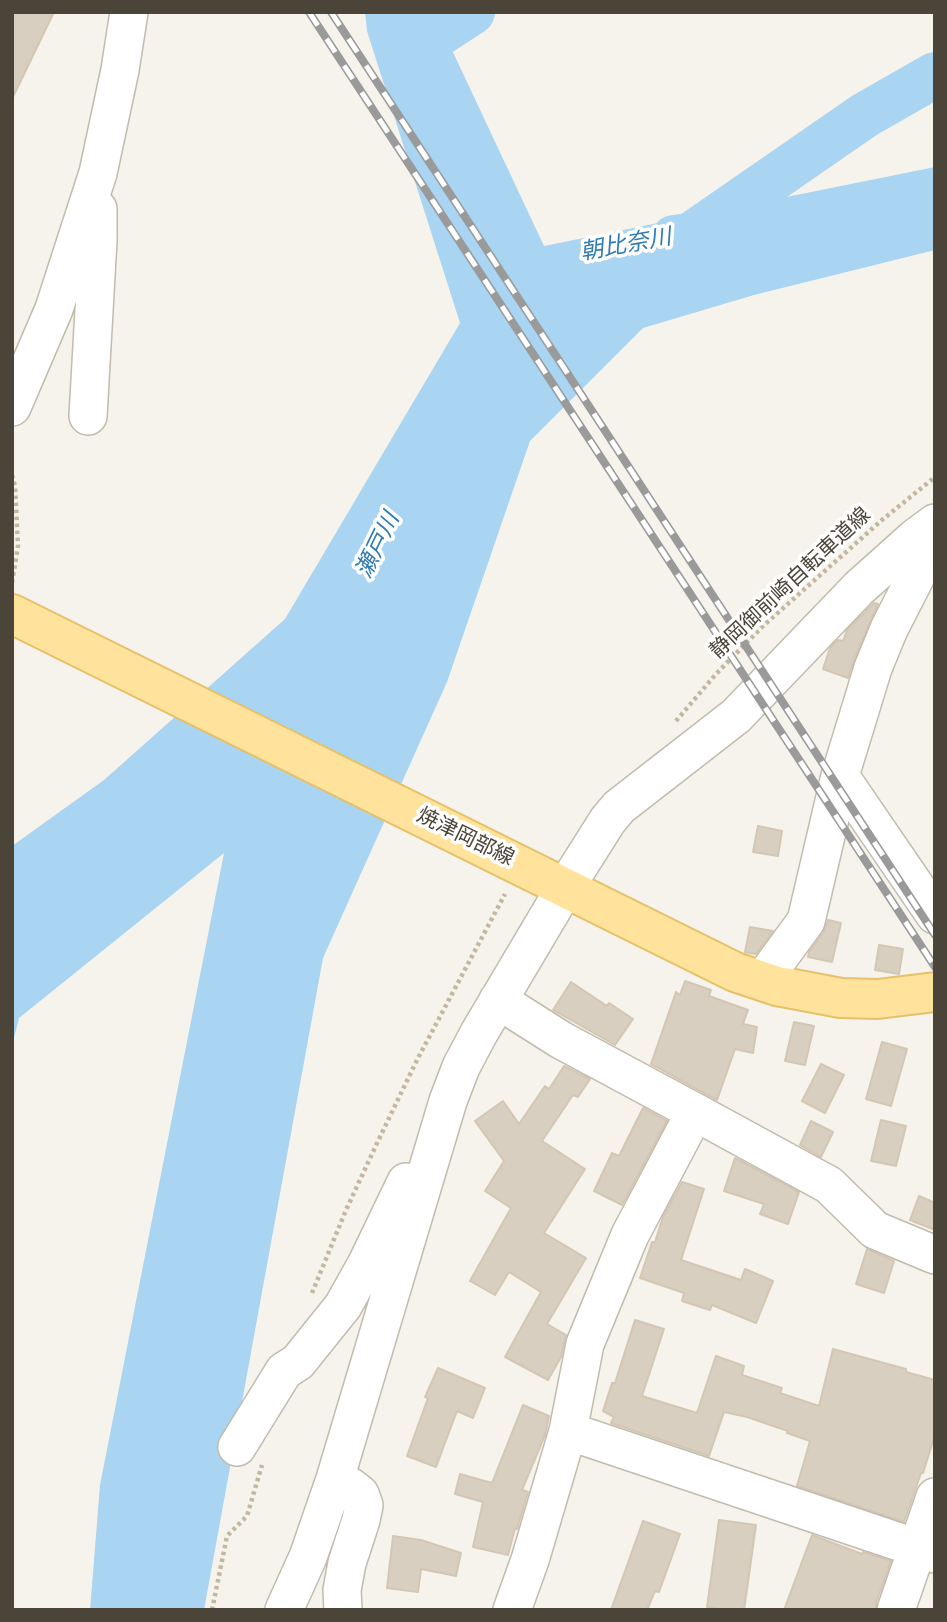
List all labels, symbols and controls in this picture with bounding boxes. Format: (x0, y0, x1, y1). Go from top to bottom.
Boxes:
water label: 朝比奈川 (578, 224, 674, 268)
street label: 静岡御前崎自転車道線 (706, 503, 876, 665)
water label: 瀬戸川 (351, 509, 407, 583)
street label: 焼津岡部線 (412, 804, 518, 872)

